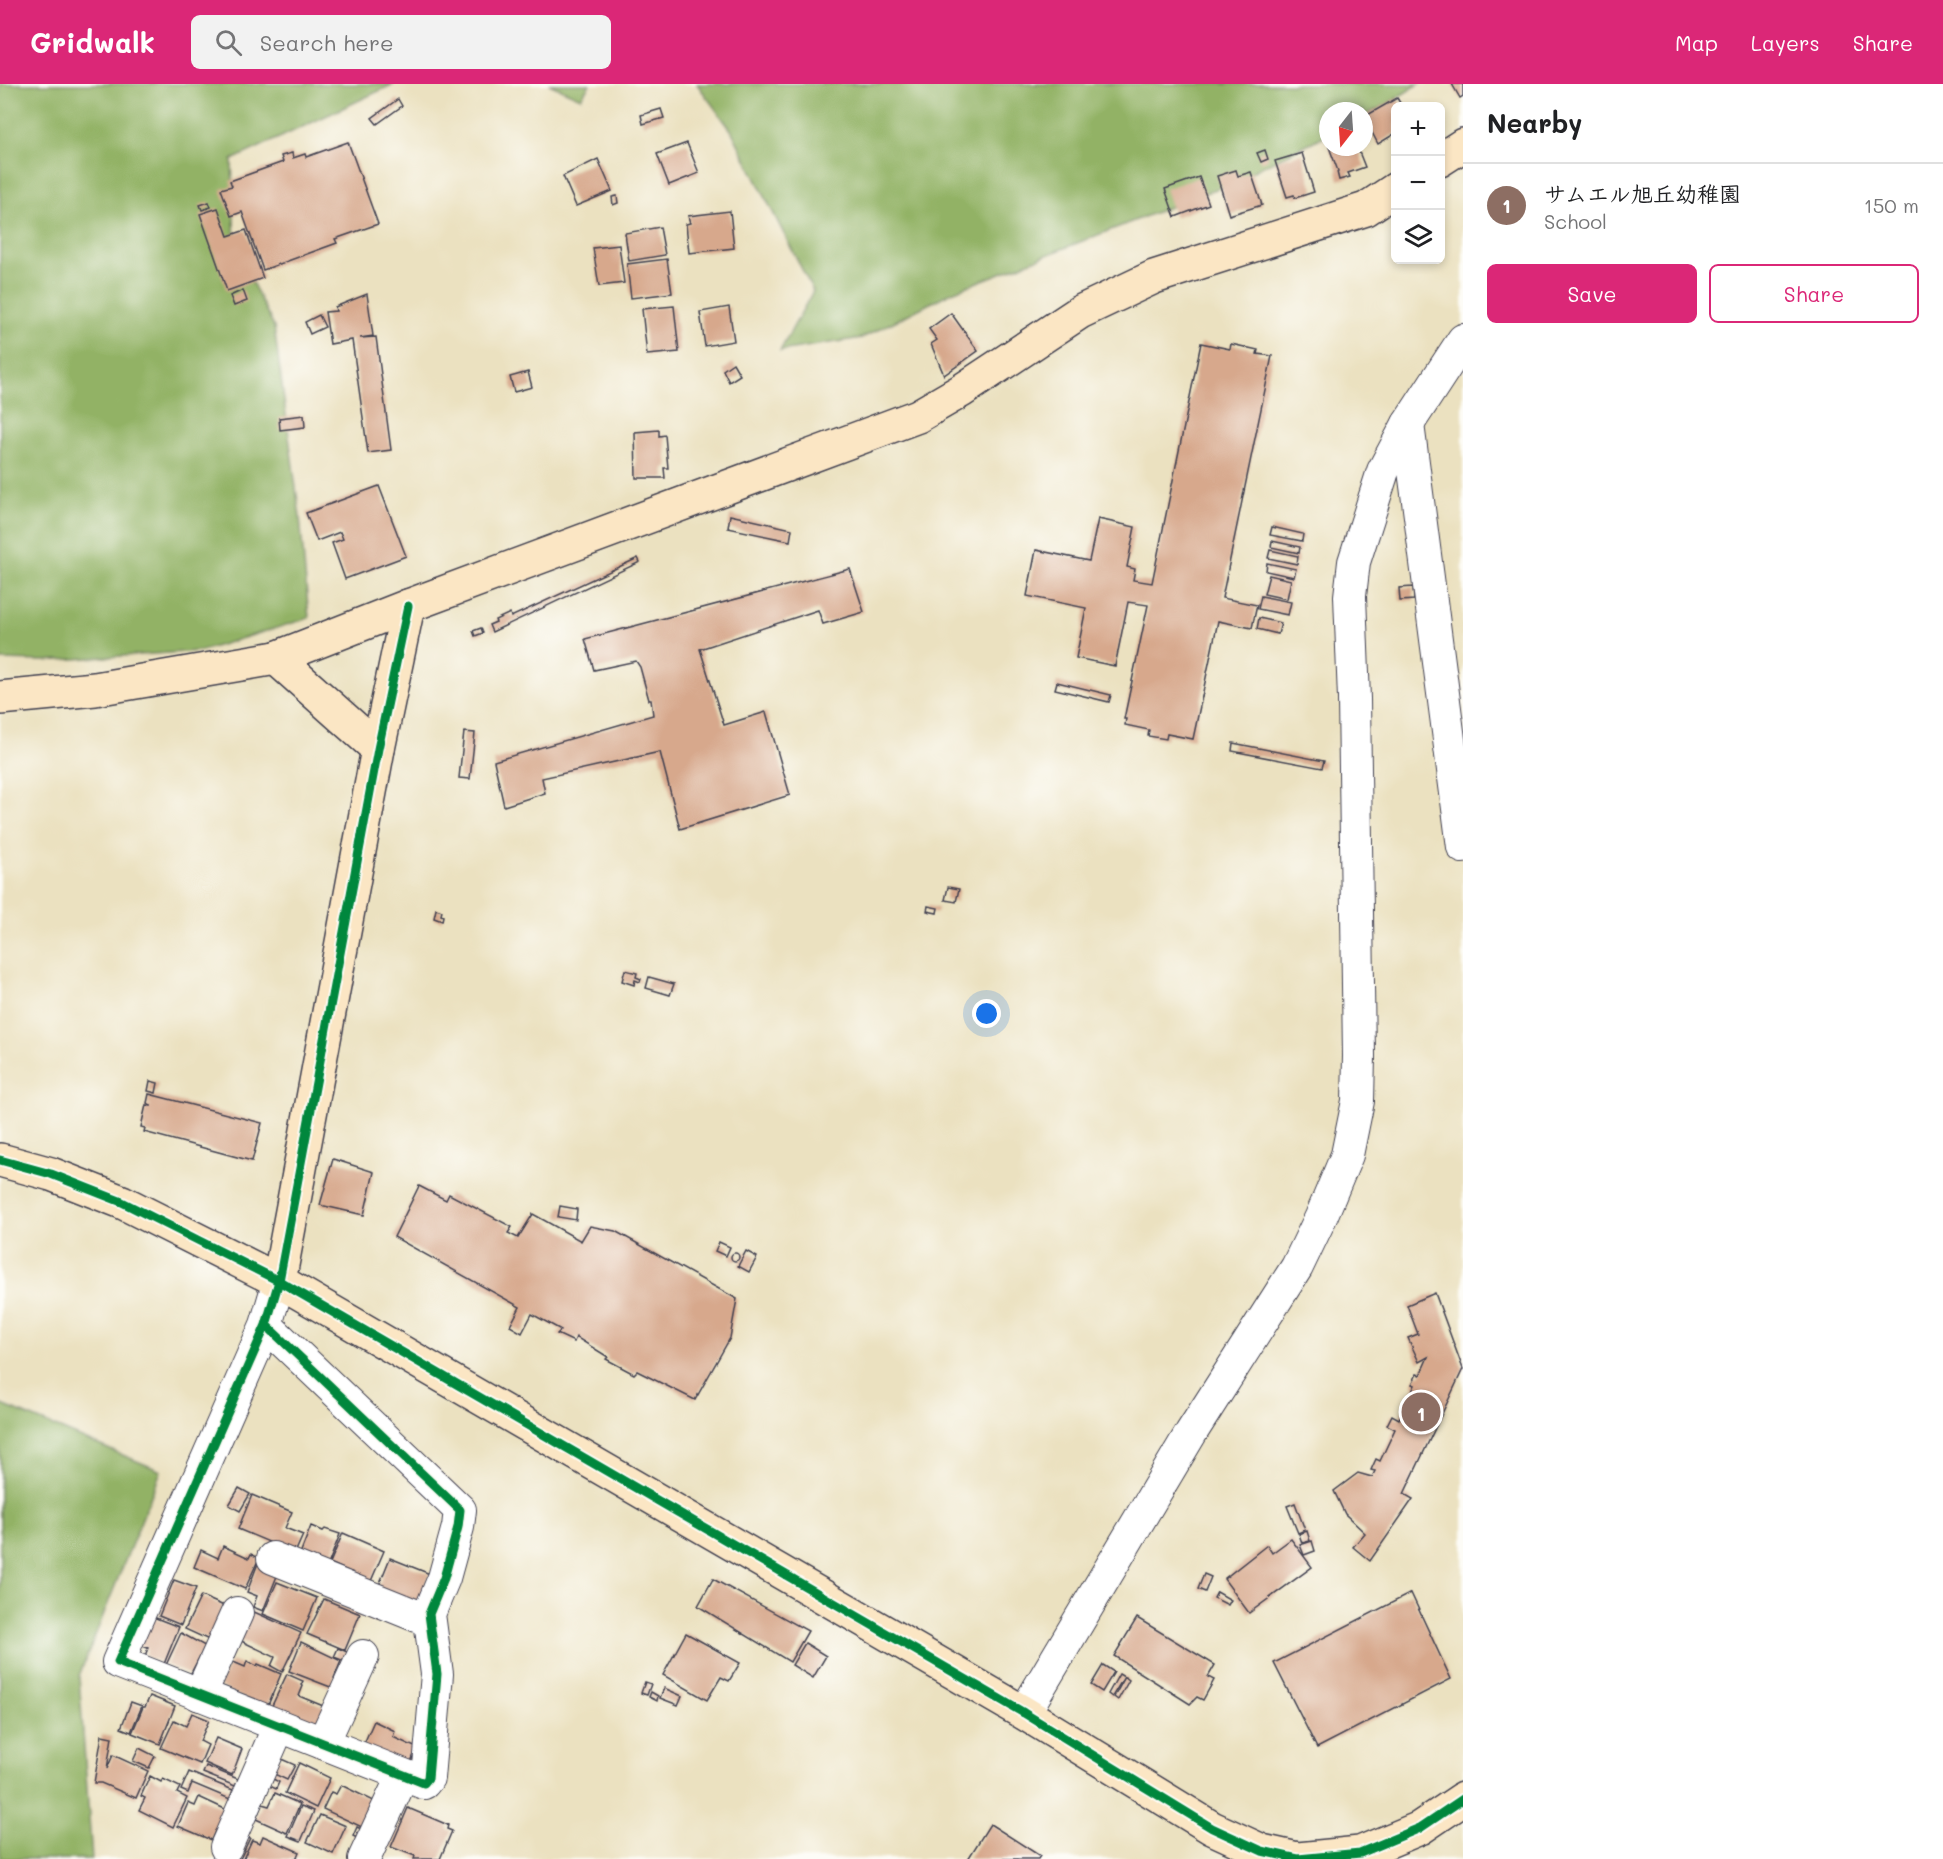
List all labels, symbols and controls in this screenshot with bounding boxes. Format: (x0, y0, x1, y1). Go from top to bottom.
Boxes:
search box (191, 15, 611, 69)
text: Gridwalk (30, 24, 155, 60)
icon: search (212, 26, 245, 59)
text: Search here (260, 28, 394, 57)
text: Map (1675, 29, 1718, 56)
text: Layers (1751, 29, 1820, 56)
text: Share (1853, 29, 1913, 56)
north arrow (1319, 102, 1373, 156)
map controls (1391, 102, 1445, 264)
button: + (1391, 102, 1445, 156)
text: Nearby (1487, 106, 1582, 140)
button: − (1391, 156, 1445, 210)
text: サムエル旭丘幼稚園 (1544, 179, 1741, 208)
text: 1 (1502, 192, 1511, 218)
text: 150 m (1864, 192, 1919, 218)
text: School (1544, 208, 1607, 234)
button: layers (1391, 210, 1445, 264)
button: Save (1487, 264, 1697, 323)
button: Share (1709, 264, 1919, 323)
your location (972, 999, 1001, 1028)
pin: 1 (1402, 1390, 1440, 1434)

